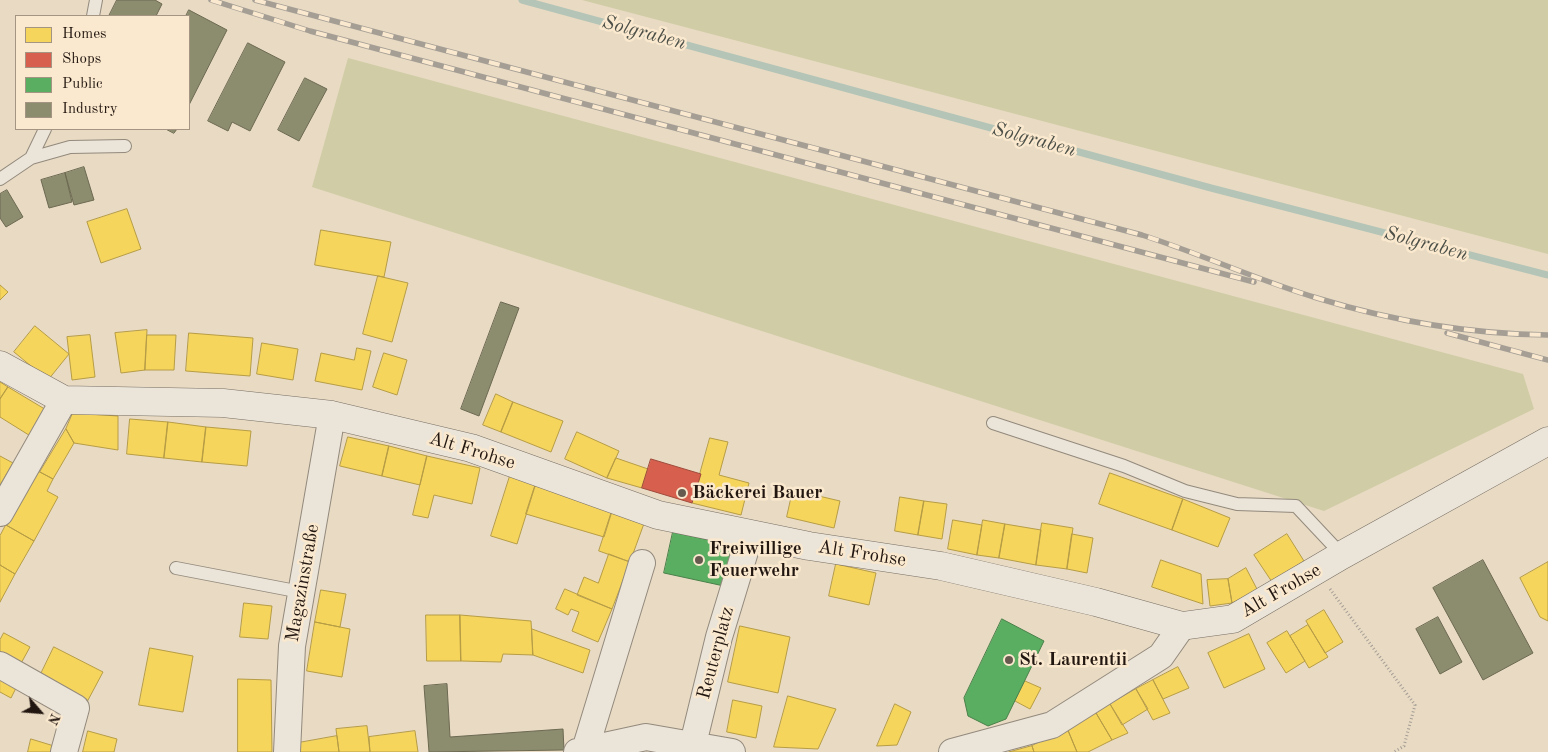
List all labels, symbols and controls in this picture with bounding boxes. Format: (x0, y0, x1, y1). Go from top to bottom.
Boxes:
water label: Solgraben (600, 10, 688, 56)
legend (15, 15, 190, 130)
text: Homes (62, 27, 107, 42)
text: Shops (62, 52, 101, 67)
text: Public (62, 77, 103, 92)
text: Industry (62, 102, 118, 117)
water label: Solgraben (990, 117, 1078, 163)
water label: Solgraben (1382, 221, 1470, 267)
street label: Alt Frohse (426, 427, 518, 475)
place label: Bäckerei Bauer (692, 482, 823, 504)
marker: Bäckerei Bauer (676, 487, 688, 499)
street label: Magazinstraße (281, 522, 325, 644)
street label: Alt Frohse (816, 536, 908, 572)
place label: Freiwillige Feuerwehr (709, 538, 802, 582)
marker: Freiwillige Feuerwehr (693, 554, 705, 566)
street label: Alt Frohse (1237, 559, 1325, 623)
street label: Reuterplatz (693, 604, 739, 702)
place label: St. Laurentii (1019, 649, 1127, 671)
marker: St. Laurentii (1003, 654, 1015, 666)
north arrow (15, 687, 65, 737)
text: N (45, 711, 62, 727)

